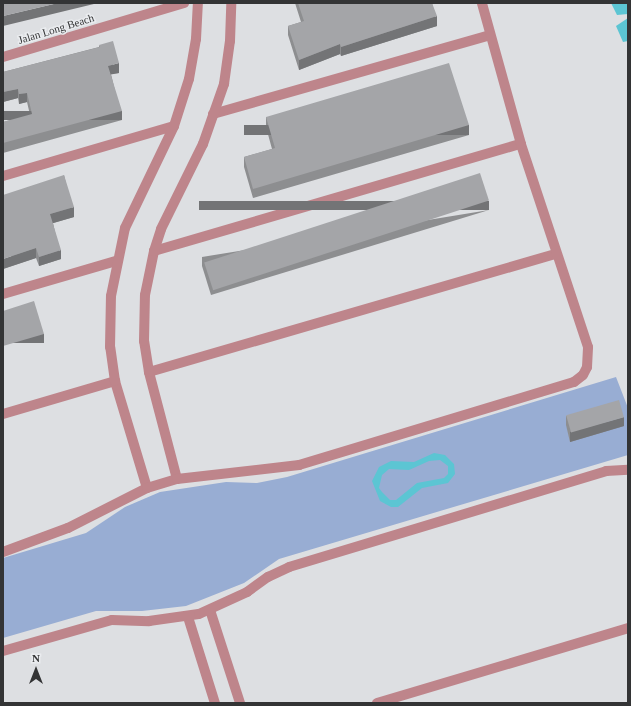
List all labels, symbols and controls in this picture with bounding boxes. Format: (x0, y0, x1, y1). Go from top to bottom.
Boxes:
street label: Jalan Long Beach (16, 11, 96, 47)
north arrow (16, 650, 56, 690)
text: N (32, 652, 40, 664)

